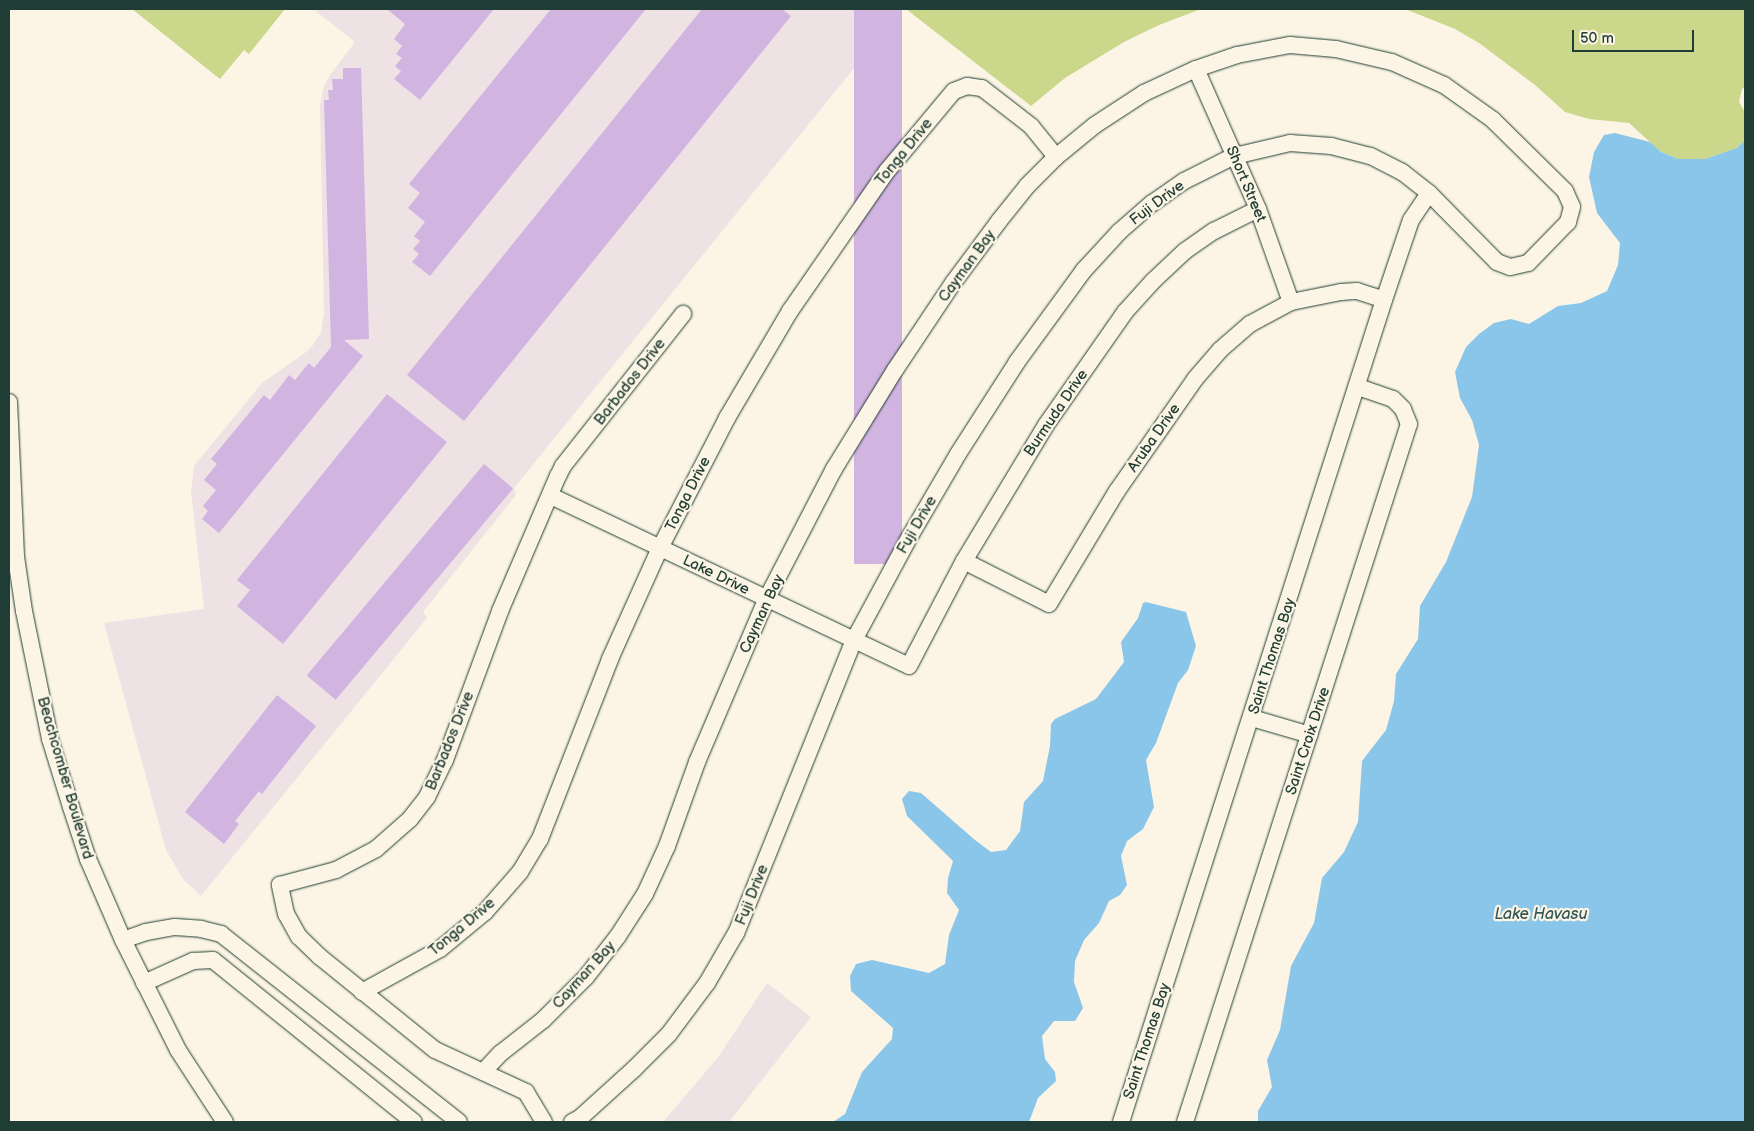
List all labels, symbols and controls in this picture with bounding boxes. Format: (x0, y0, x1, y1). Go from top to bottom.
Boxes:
scale bar (1574, 20, 1696, 52)
text: 50 m (1580, 29, 1614, 48)
street label: Tonga Drive (872, 115, 936, 189)
street label: Short Street (1222, 143, 1270, 225)
street label: Fuji Drive (1126, 177, 1188, 229)
street label: Cayman Bay (935, 226, 999, 306)
street label: Barbados Drive (591, 335, 669, 429)
street label: Burmuda Drive (1020, 366, 1092, 460)
street label: Aruba Drive (1124, 400, 1184, 476)
street label: Tonga Drive (662, 454, 714, 534)
street label: Fuji Drive (893, 493, 941, 557)
street label: Lake Drive (680, 551, 752, 599)
street label: Cayman Bay (736, 572, 788, 656)
street label: Saint Thomas Bay (1245, 595, 1299, 717)
street label: Saint Croix Drive (1282, 685, 1334, 797)
street label: Barbados Drive (422, 689, 478, 793)
street label: Beachcomber Boulevard (33, 695, 97, 861)
street label: Fuji Drive (732, 862, 772, 928)
street label: Tonga Drive (425, 894, 499, 960)
water label: Lake Havasu (1495, 905, 1587, 925)
street label: Cayman Bay (549, 937, 619, 1013)
street label: Saint Thomas Bay (1120, 980, 1174, 1102)

